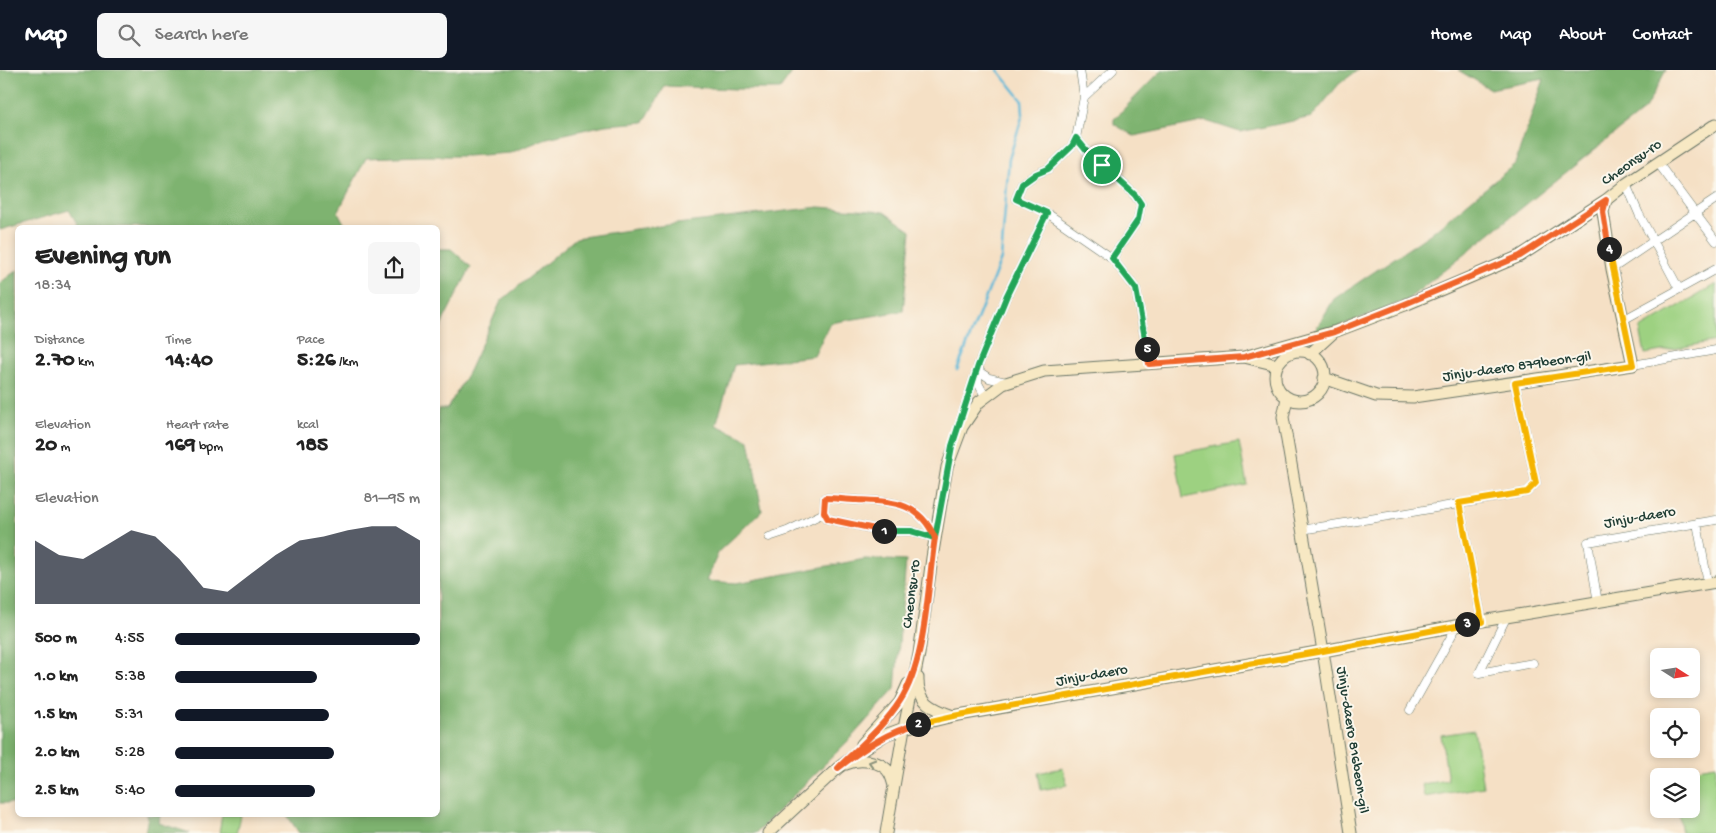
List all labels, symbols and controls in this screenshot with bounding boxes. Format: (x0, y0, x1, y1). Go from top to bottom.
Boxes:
search box (97, 13, 447, 58)
text: Map (25, 21, 67, 50)
icon: search (115, 21, 143, 49)
text: Search here (155, 24, 248, 47)
text: Home (1430, 25, 1472, 46)
text: Map (1500, 25, 1531, 46)
text: About (1559, 25, 1605, 46)
text: Contact (1633, 25, 1691, 46)
street label: Cheonsu-ro (1598, 136, 1666, 190)
pin (1081, 144, 1123, 186)
icon: arrive (1088, 151, 1116, 179)
pin: 4 (1596, 236, 1622, 262)
text: Evening run (35, 241, 171, 274)
text: 4 (1606, 241, 1613, 258)
button: share (368, 242, 420, 294)
text: 18:34 (35, 277, 71, 296)
text: Distance (35, 332, 84, 349)
text: Time (166, 332, 192, 349)
text: Pace (297, 332, 324, 349)
pin: 5 (1134, 336, 1160, 362)
text: 5 (1144, 341, 1151, 358)
street label: Jinju-daero 879beon-gil (1442, 348, 1592, 386)
text: 2.70 (35, 349, 75, 374)
text: 14:40 (166, 349, 213, 374)
text: 5:26 (297, 349, 336, 374)
text: km (75, 354, 94, 371)
text: /km (336, 354, 358, 371)
text: Elevation (35, 417, 91, 434)
text: Heart rate (166, 417, 229, 434)
text: kcal (297, 417, 319, 434)
text: 20 (35, 434, 57, 459)
text: 169 (166, 434, 196, 459)
text: 185 (297, 434, 328, 459)
text: m (57, 439, 71, 456)
text: bpm (196, 439, 223, 456)
text: Elevation (35, 490, 99, 509)
text: 81–95 m (363, 490, 420, 509)
street label: Jinju-daero (1603, 503, 1677, 533)
pin: 1 (872, 518, 896, 544)
text: 1 (882, 523, 887, 540)
street label: Cheonsu-ro (899, 558, 925, 629)
pin: 3 (1454, 612, 1480, 636)
text: 3 (1464, 616, 1471, 633)
text: 500 m (35, 630, 77, 649)
text: 4:55 (115, 630, 144, 649)
north arrow (1650, 648, 1700, 698)
map controls (1650, 648, 1700, 818)
street label: Jinju-daero (1055, 661, 1129, 691)
street label: Jinju-daero 816beon-gil (1332, 665, 1372, 815)
text: 1.0 km (35, 668, 78, 687)
text: 5:38 (115, 668, 146, 687)
text: 1.5 km (35, 706, 77, 725)
text: 5:31 (115, 706, 143, 725)
button: locate (1650, 708, 1700, 758)
pin: 2 (906, 712, 930, 736)
text: 2 (915, 716, 922, 733)
text: 2.0 km (35, 744, 79, 763)
text: 5:28 (115, 744, 145, 763)
one-way arrow (869, 759, 877, 769)
button: layers (1650, 768, 1700, 818)
text: 2.5 km (35, 782, 79, 801)
text: 5:40 (115, 782, 145, 801)

